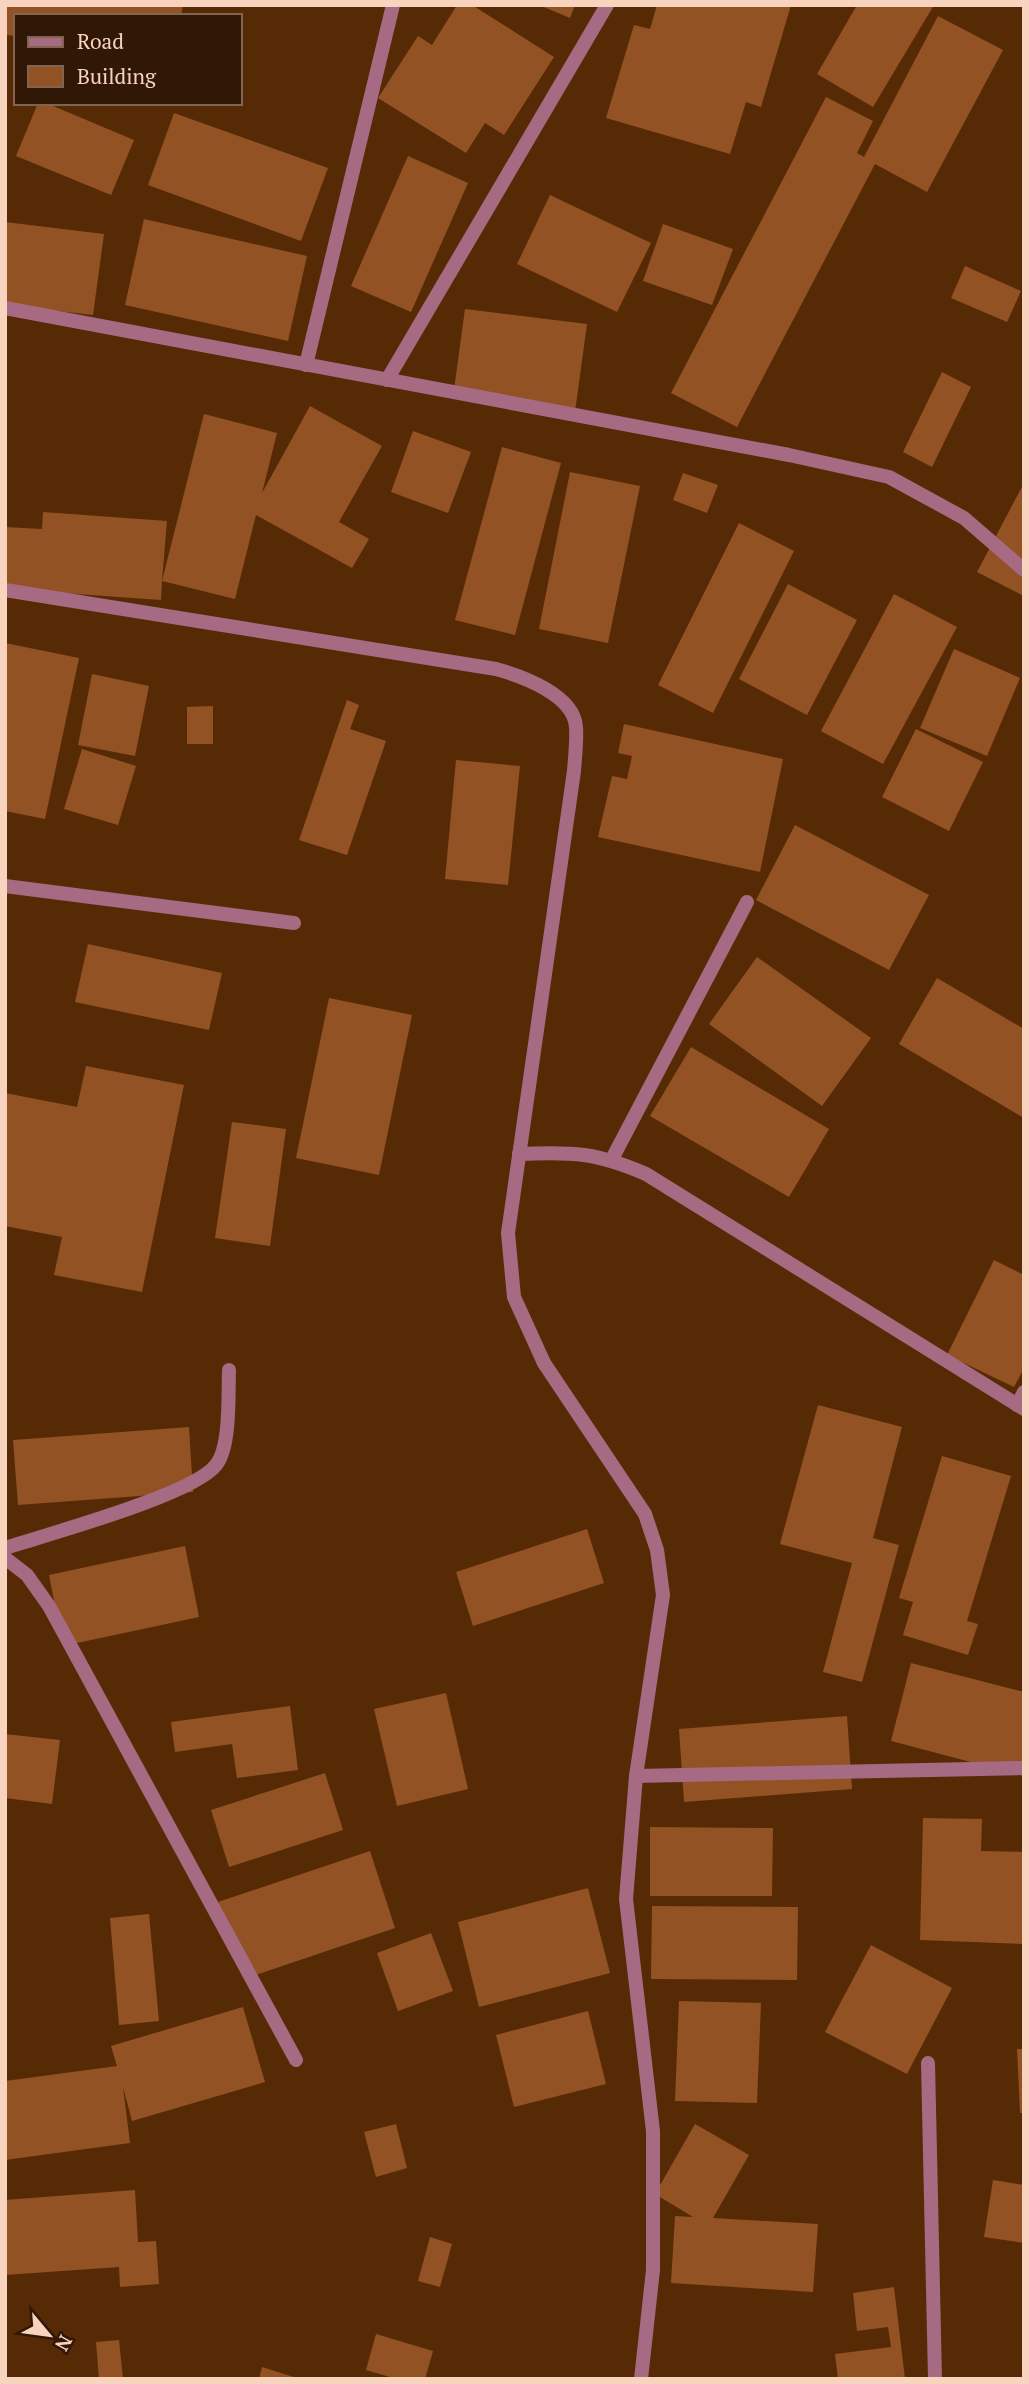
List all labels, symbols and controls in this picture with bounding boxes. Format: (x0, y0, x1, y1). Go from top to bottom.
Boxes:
legend (14, 14, 242, 105)
text: Road (77, 27, 124, 55)
text: Building (77, 62, 157, 90)
north arrow (14, 2300, 84, 2370)
text: N (50, 2331, 79, 2356)

